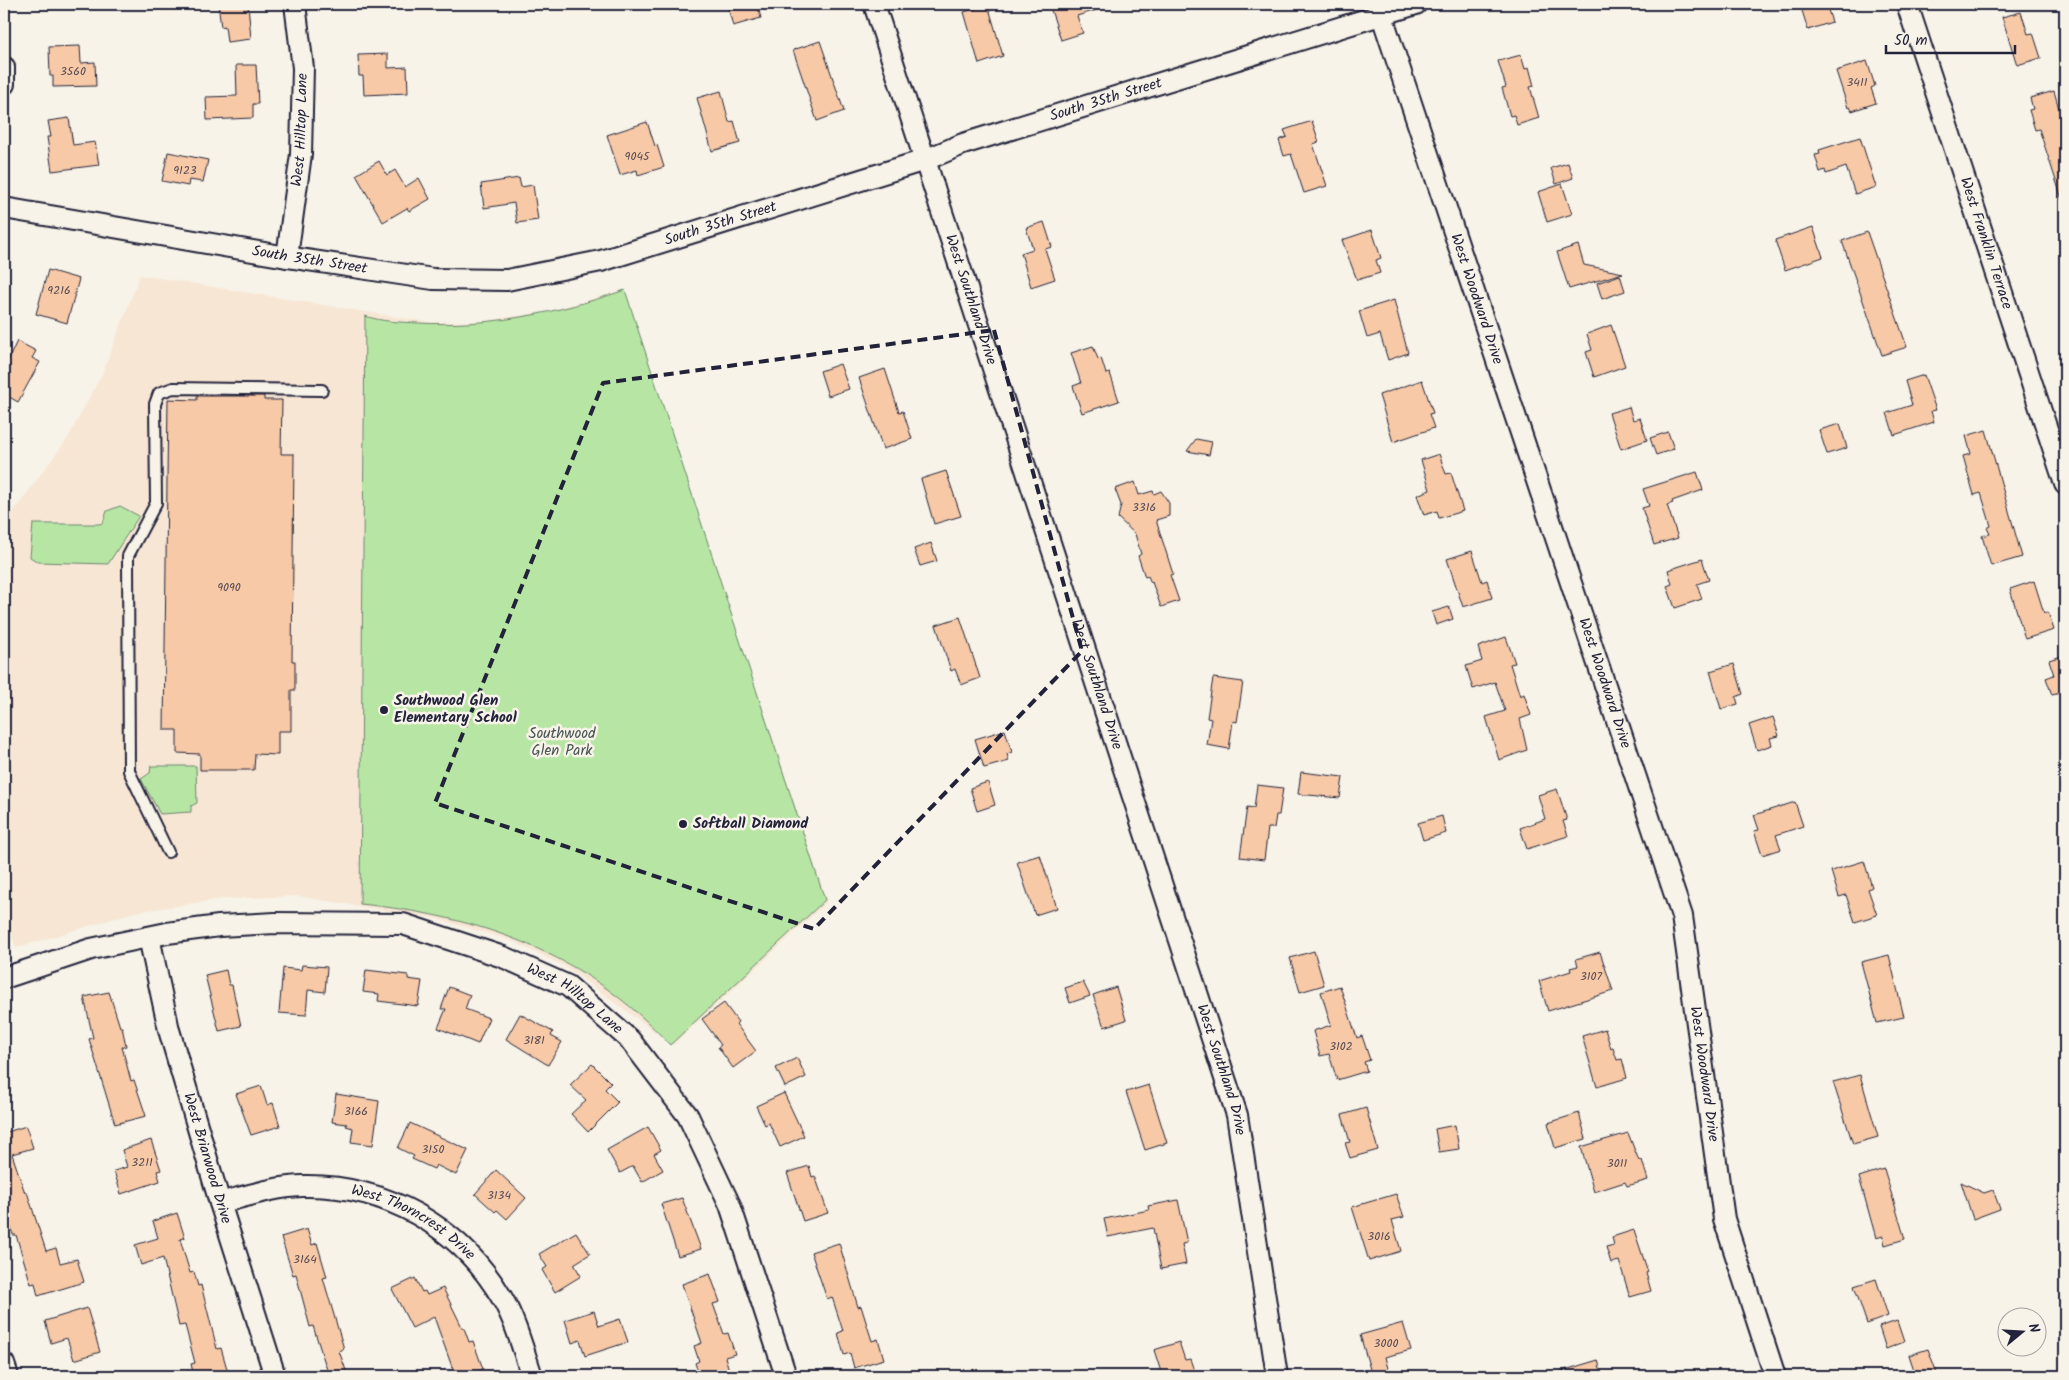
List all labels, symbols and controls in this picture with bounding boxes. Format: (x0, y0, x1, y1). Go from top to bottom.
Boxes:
scale bar (1886, 22, 2015, 54)
text: 50 m (1894, 29, 1928, 53)
house number: 3560 (60, 62, 86, 81)
street label: South 35th Street (1047, 71, 1165, 128)
street label: West Hilltop Lane (285, 73, 315, 188)
house number: 3411 (1846, 73, 1868, 92)
house number: 9045 (625, 147, 651, 166)
house number: 9123 (173, 161, 197, 180)
street label: West Franklin Terrace (1953, 174, 2019, 313)
street label: South 35th Street (661, 195, 780, 253)
street label: West Woodward Drive (1443, 230, 1509, 368)
street label: West Southland Drive (938, 231, 1003, 368)
street label: South 35th Street (250, 239, 369, 281)
house number: 9216 (47, 281, 71, 300)
house number: 3316 (1132, 498, 1156, 517)
house number: 9090 (217, 578, 241, 597)
street label: West Woodward Drive (1571, 615, 1637, 752)
street label: West Southland Drive (1064, 616, 1129, 753)
place label: Southwood Glen Elementary School (394, 689, 517, 730)
marker: Southwood Glen Elementary School (378, 704, 390, 716)
park label: Southwood Glen Park (529, 722, 596, 763)
place label: Softball Diamond (693, 812, 809, 836)
marker: Softball Diamond (677, 818, 689, 830)
street label: West Hilltop Lane (523, 957, 628, 1041)
house number: 3107 (1580, 967, 1603, 986)
street label: West Southland Drive (1190, 1001, 1252, 1137)
street label: West Woodward Drive (1683, 1005, 1725, 1144)
house number: 3181 (523, 1031, 545, 1050)
house number: 3102 (1329, 1037, 1353, 1056)
street label: West Briarwood Drive (176, 1090, 238, 1227)
house number: 3166 (344, 1102, 368, 1121)
house number: 3150 (421, 1140, 445, 1159)
house number: 3211 (131, 1153, 153, 1172)
house number: 3011 (1607, 1154, 1627, 1173)
street label: West Thorncrest Drive (349, 1178, 481, 1266)
house number: 3134 (487, 1186, 511, 1205)
house number: 3016 (1367, 1227, 1391, 1246)
house number: 3164 (293, 1250, 317, 1269)
north arrow (1996, 1308, 2046, 1358)
text: N (2022, 1321, 2045, 1336)
house number: 3000 (1374, 1334, 1398, 1353)

